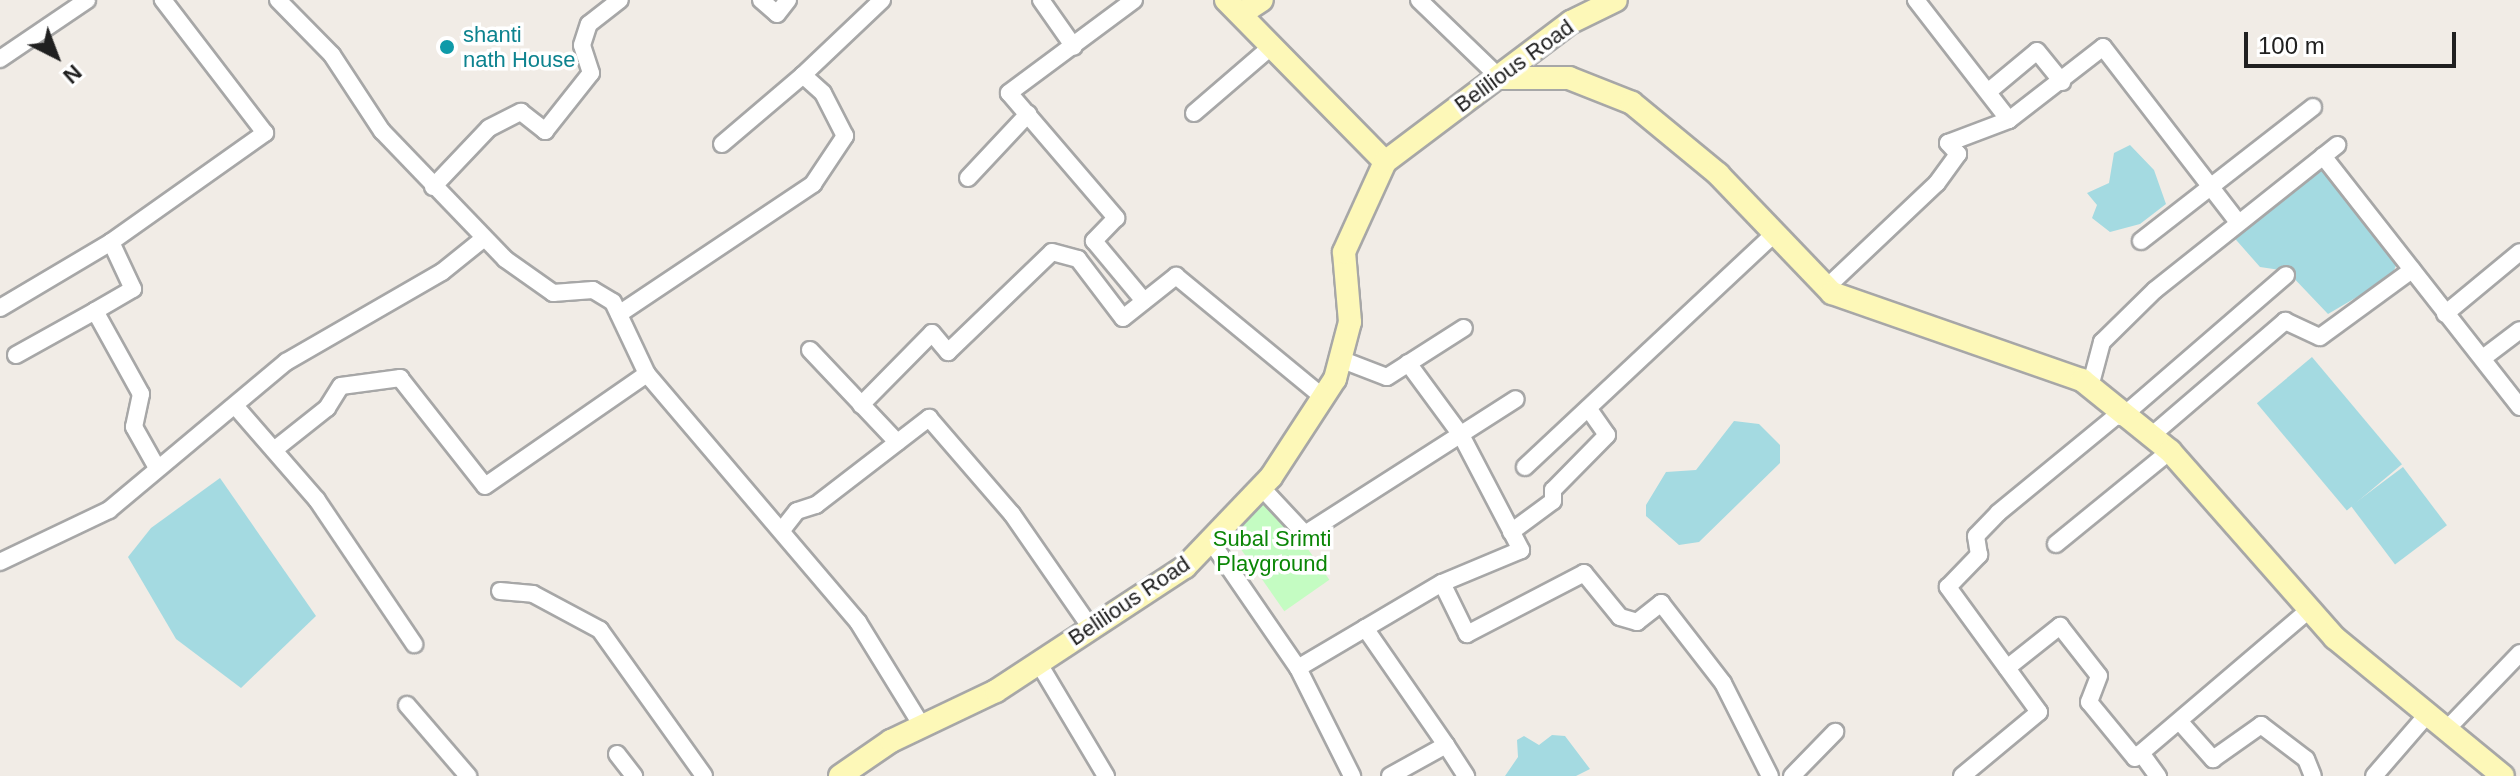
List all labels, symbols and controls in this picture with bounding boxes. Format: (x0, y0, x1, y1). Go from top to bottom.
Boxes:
street label: Belilious Road (1449, 14, 1579, 118)
north arrow (16, 16, 96, 96)
scale bar (2248, 16, 2460, 66)
place label: shanti nath House (463, 21, 576, 72)
text: 100 m (2258, 32, 2325, 59)
marker: shanti nath House (438, 38, 456, 56)
text: N (58, 60, 87, 89)
park label: Subal Srimti Playground (1213, 525, 1331, 576)
street label: Belilious Road (1063, 551, 1195, 651)

